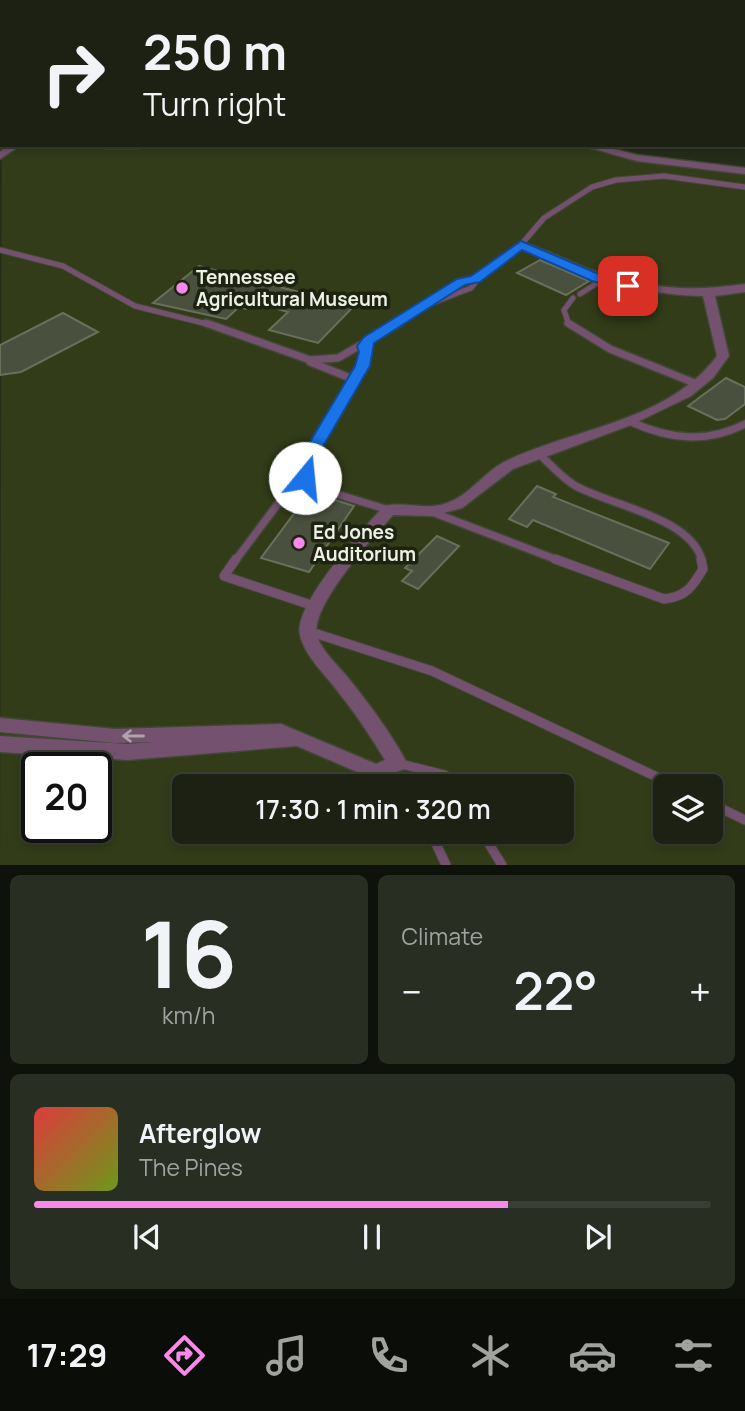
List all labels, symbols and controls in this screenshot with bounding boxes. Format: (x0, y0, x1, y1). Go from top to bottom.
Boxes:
text: 250 m (143, 18, 287, 85)
icon: right (28, 28, 119, 119)
text: Turn right (143, 82, 286, 126)
pin (598, 256, 658, 316)
place label: Tennessee Agricultural Museum (196, 264, 388, 312)
icon: arrive (609, 267, 647, 305)
marker: Tennessee Agricultural Museum (174, 280, 190, 296)
position arrow (268, 441, 342, 515)
place label: Ed Jones Auditorium (313, 519, 416, 567)
marker: Ed Jones Auditorium (291, 535, 307, 551)
one-way arrow (122, 729, 145, 743)
speed limit sign: 20 (21, 752, 112, 843)
map controls (653, 774, 723, 844)
button: layers (653, 774, 723, 844)
text: 17:30 · 1 min · 320 m (255, 791, 491, 827)
text: 16 (141, 891, 237, 1015)
text: Climate (402, 920, 483, 952)
text: 22° (513, 955, 598, 1026)
text: − (402, 965, 422, 1017)
text: + (689, 965, 711, 1017)
text: km/h (162, 999, 216, 1031)
text: Afterglow (139, 1115, 261, 1151)
text: The Pines (139, 1151, 243, 1183)
icon: previous (128, 1218, 166, 1256)
icon: pause (353, 1218, 391, 1256)
icon: next (579, 1218, 617, 1256)
icon: directions (160, 1331, 209, 1380)
icon: music (262, 1331, 311, 1380)
icon: phone (364, 1331, 413, 1380)
icon: climate (466, 1331, 515, 1380)
icon: car (568, 1331, 617, 1380)
icon: filters (669, 1331, 718, 1380)
text: 17:29 (26, 1333, 107, 1377)

